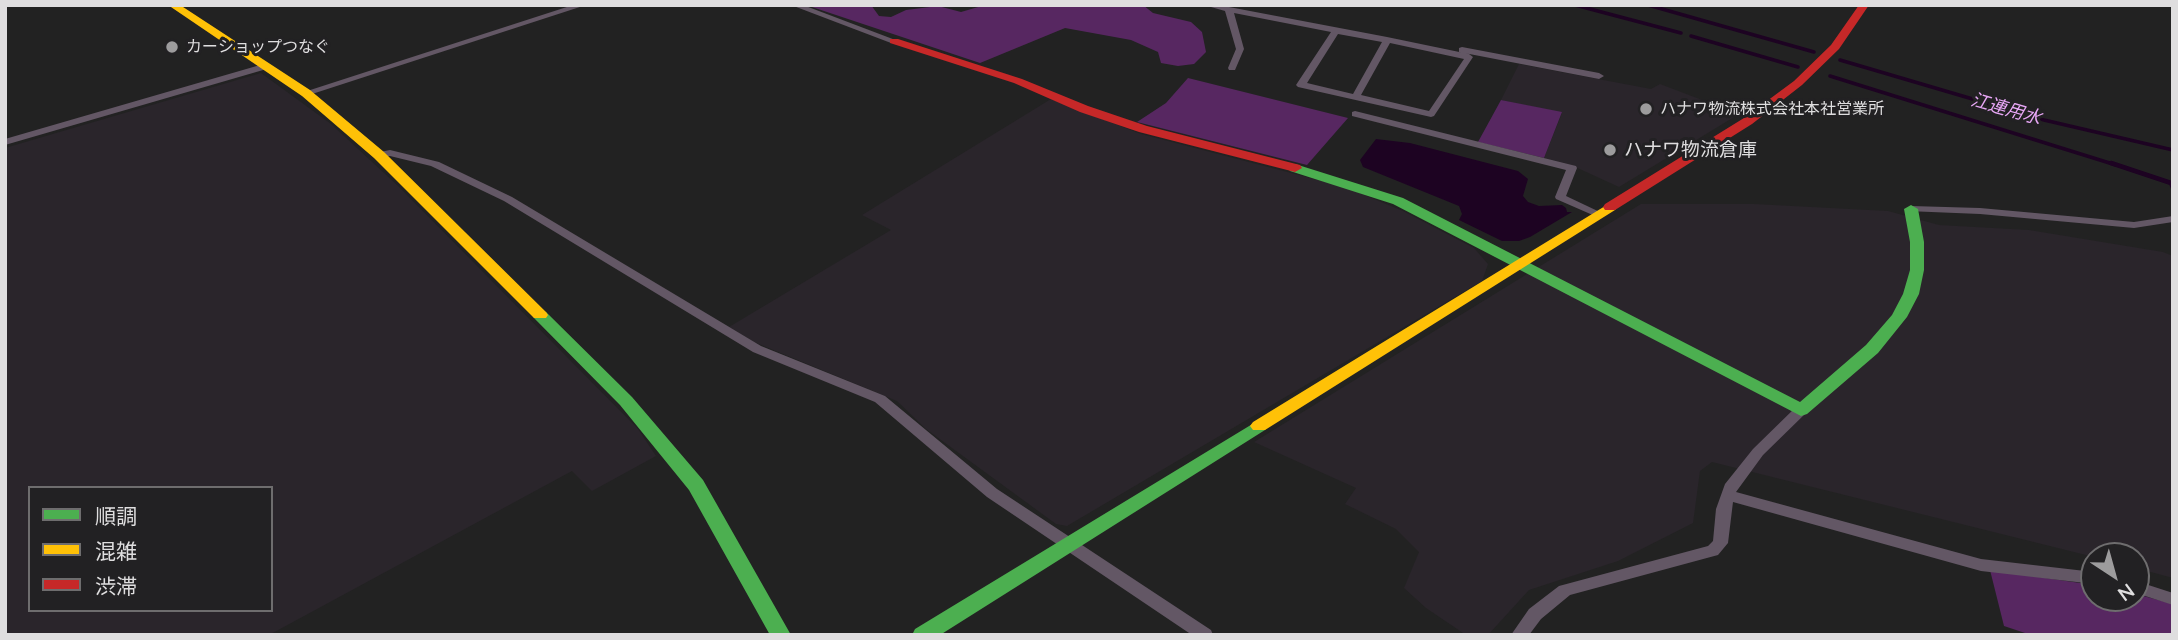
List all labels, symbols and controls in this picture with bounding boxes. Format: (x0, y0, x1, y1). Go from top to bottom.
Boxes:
place label: カーショップつなぐ (186, 37, 330, 57)
marker: カーショップつなぐ (164, 39, 180, 55)
water label: 江連用水 (1968, 89, 2044, 129)
place label: ハナワ物流株式会社本社営業所 (1660, 99, 1884, 119)
marker: ハナワ物流株式会社本社営業所 (1638, 101, 1654, 117)
place label: ハナワ物流倉庫 (1624, 139, 1757, 161)
marker: ハナワ物流倉庫 (1602, 142, 1618, 158)
legend (28, 486, 273, 612)
text: 順調 (95, 503, 137, 528)
text: 混雑 (95, 538, 137, 563)
north arrow (2080, 542, 2150, 612)
text: 渋滞 (95, 573, 137, 598)
text: N (2114, 579, 2139, 606)

